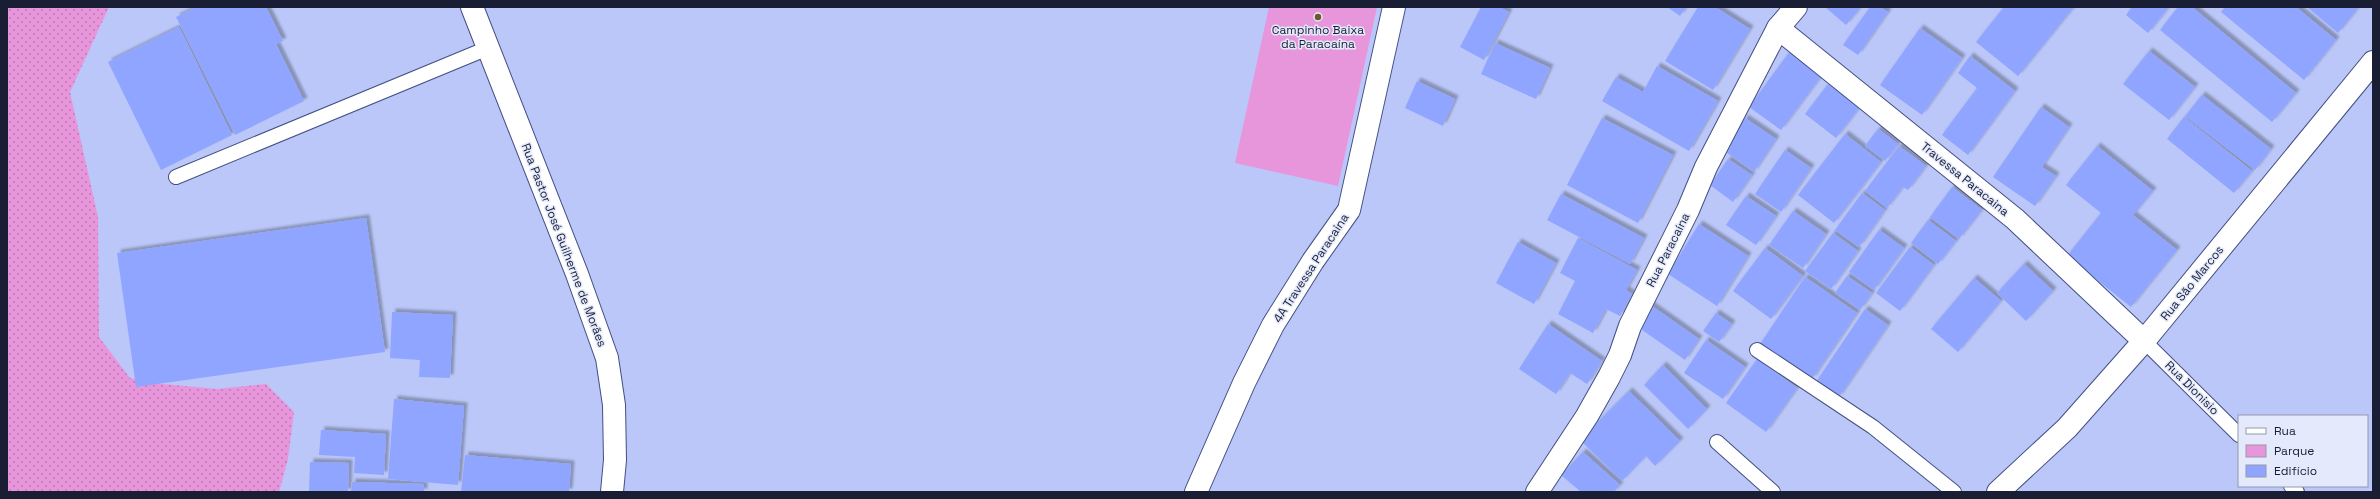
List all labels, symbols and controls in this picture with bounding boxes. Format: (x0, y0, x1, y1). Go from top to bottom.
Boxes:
marker: Campinho Baixa da Paracaína (1313, 12, 1323, 22)
place label: Campinho Baixa da Paracaína (1272, 22, 1364, 52)
street label: Travessa Paracaina (1918, 138, 2013, 220)
street label: Rua Pastor José Guilherme de Morães (518, 141, 610, 349)
street label: 4A Travessa Paracaina (1270, 210, 1352, 326)
street label: Rua Paracaína (1642, 210, 1694, 290)
street label: Rua São Marcos (2157, 242, 2227, 324)
street label: Rua Dionisio (2162, 358, 2222, 418)
legend (2238, 415, 2368, 487)
text: Rua (2274, 423, 2296, 439)
text: Parque (2274, 443, 2314, 459)
text: Edifício (2274, 463, 2317, 479)

